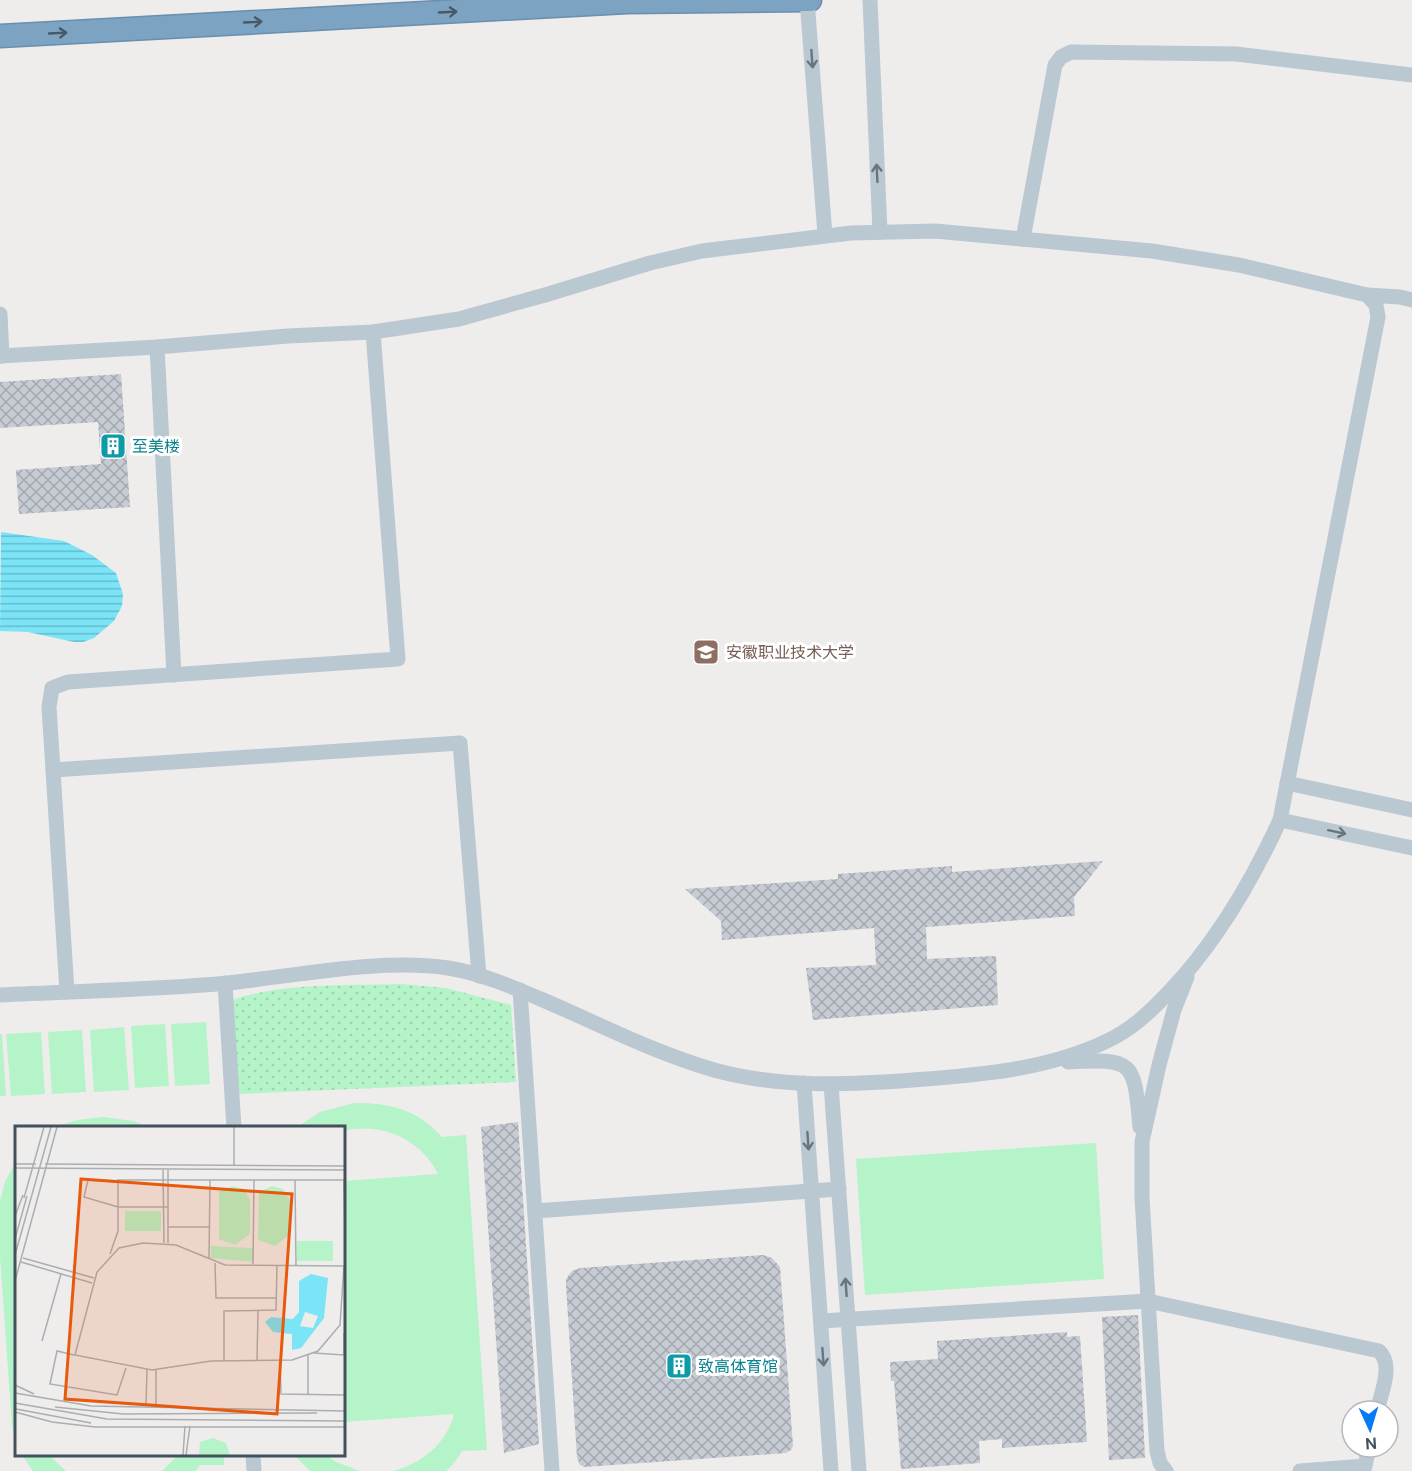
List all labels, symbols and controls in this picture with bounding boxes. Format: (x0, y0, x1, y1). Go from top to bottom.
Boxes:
one-way arrow (437, 6, 457, 17)
one-way arrow (243, 17, 263, 28)
one-way arrow (48, 27, 68, 38)
one-way arrow (807, 48, 818, 68)
one-way arrow (872, 164, 883, 184)
building icon: 至美楼 (98, 431, 128, 461)
place label: 至美楼 (132, 436, 180, 457)
school or university icon: 安徽职业技术大学 (691, 637, 721, 667)
place label: 安徽职业技术大学 (726, 642, 854, 663)
one-way arrow (1327, 827, 1346, 838)
inset map (15, 1126, 345, 1456)
one-way arrow (803, 1131, 814, 1151)
one-way arrow (840, 1278, 851, 1297)
one-way arrow (818, 1346, 829, 1366)
building icon: 致高体育馆 (664, 1351, 694, 1381)
place label: 致高体育馆 (698, 1356, 778, 1377)
north arrow (1340, 1399, 1400, 1459)
text: N (1364, 1433, 1378, 1454)

